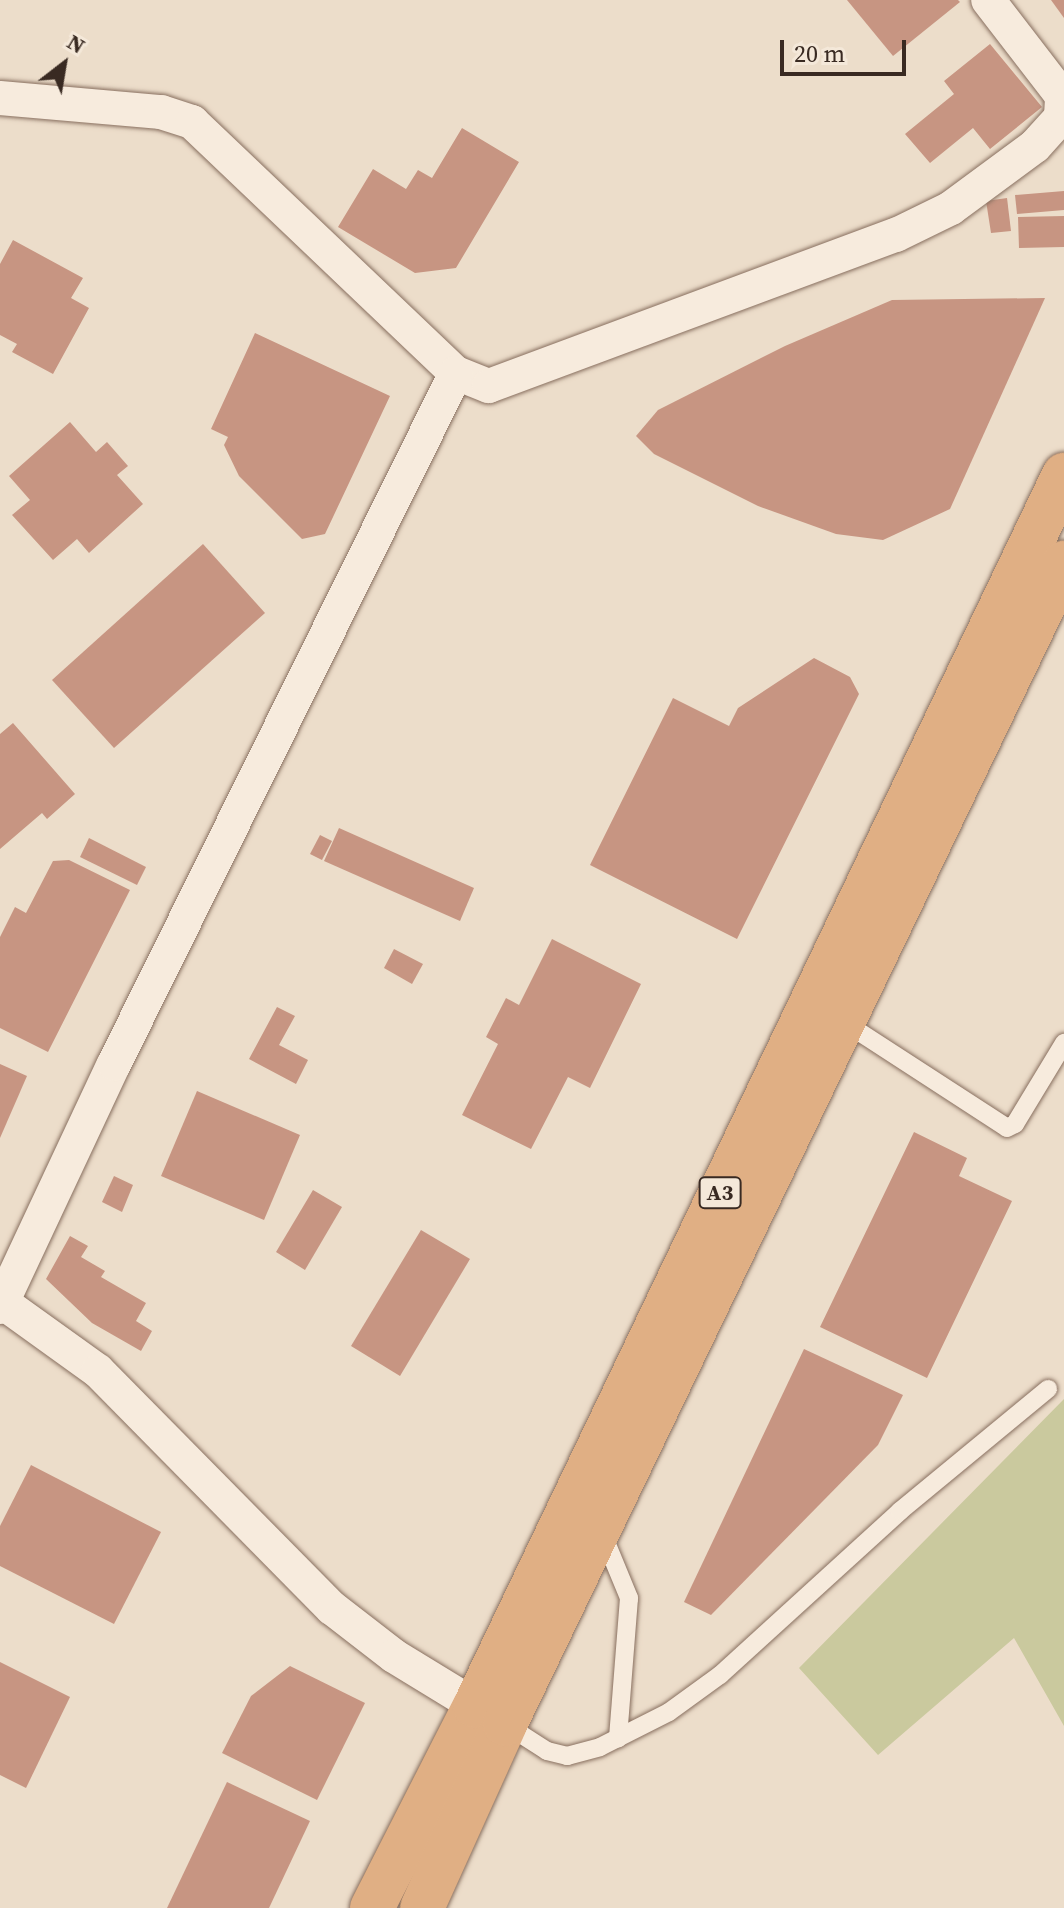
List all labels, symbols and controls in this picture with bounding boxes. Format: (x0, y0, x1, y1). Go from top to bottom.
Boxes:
north arrow (24, 24, 104, 104)
scale bar (784, 24, 910, 74)
text: N (62, 26, 91, 60)
text: 20 m (794, 37, 845, 70)
road number: A3 (698, 1175, 742, 1211)

